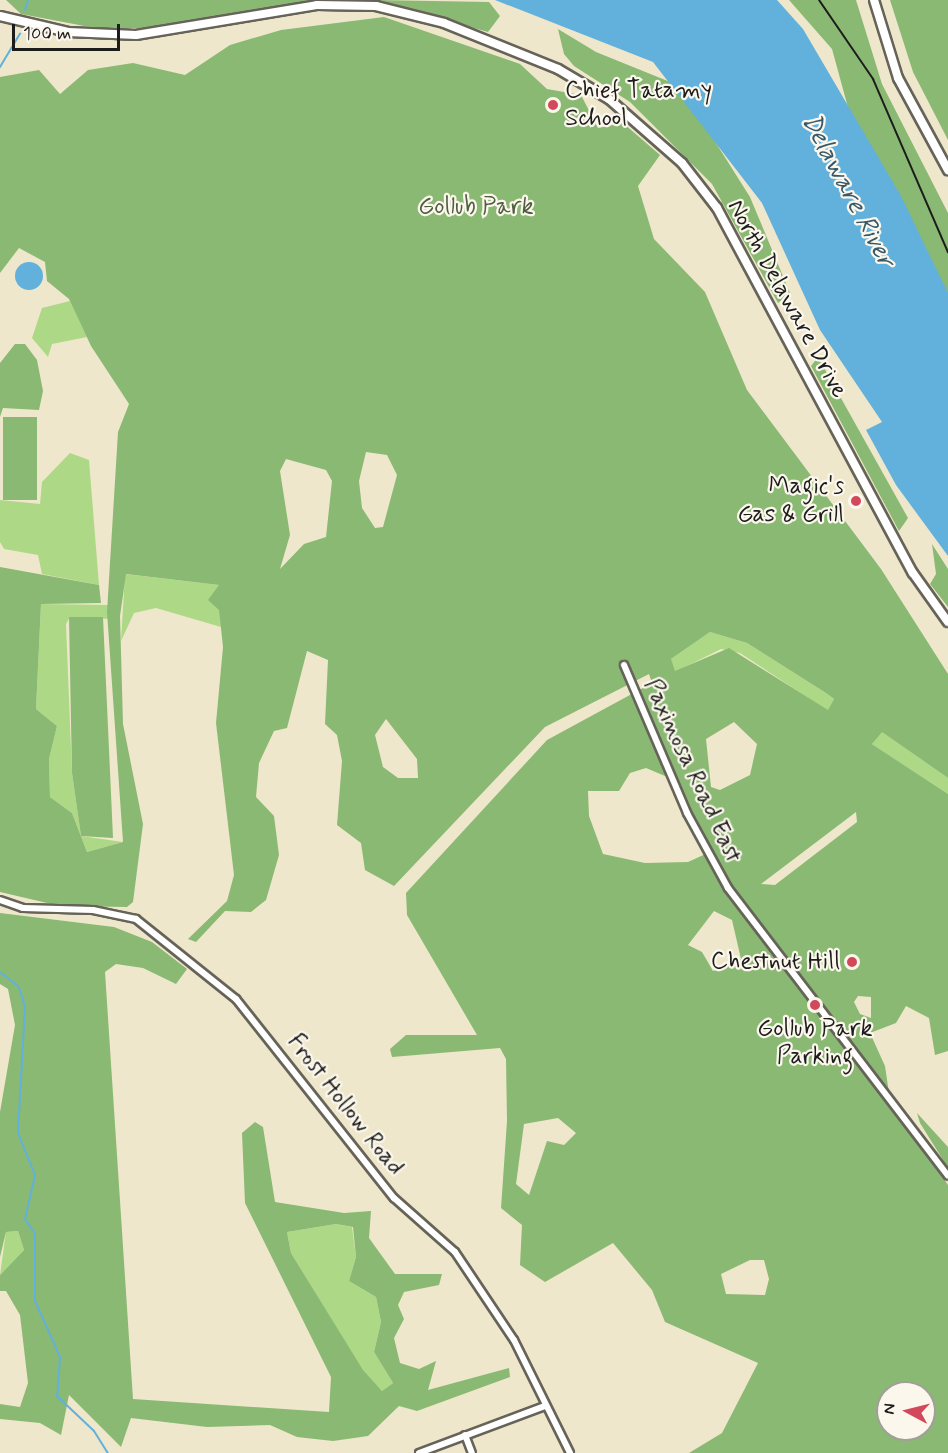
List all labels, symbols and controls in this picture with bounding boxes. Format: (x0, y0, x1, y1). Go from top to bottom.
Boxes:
scale bar (15, 12, 123, 50)
text: 100 m (23, 22, 71, 46)
place label: Chief Tatamy School (565, 77, 706, 133)
marker: Chief Tatamy School (546, 98, 560, 112)
water label: Delaware River (793, 108, 901, 274)
park label: Gollub Park (420, 193, 532, 221)
street label: North Delaware Drive (721, 195, 853, 403)
place label: Magic's Gas & Grill (737, 473, 844, 529)
marker: Magic's Gas & Grill (849, 494, 863, 508)
street label: Paxinosa Road East (637, 675, 747, 867)
place label: Chestnut Hill (712, 948, 840, 976)
marker: Chestnut Hill (845, 955, 859, 969)
marker: Gollub Park Parking (808, 998, 822, 1012)
place label: Gollub Park Parking (759, 1015, 871, 1071)
street label: Frost Hollow Road (281, 1028, 409, 1182)
north arrow (876, 1381, 936, 1441)
text: N (879, 1402, 901, 1416)

